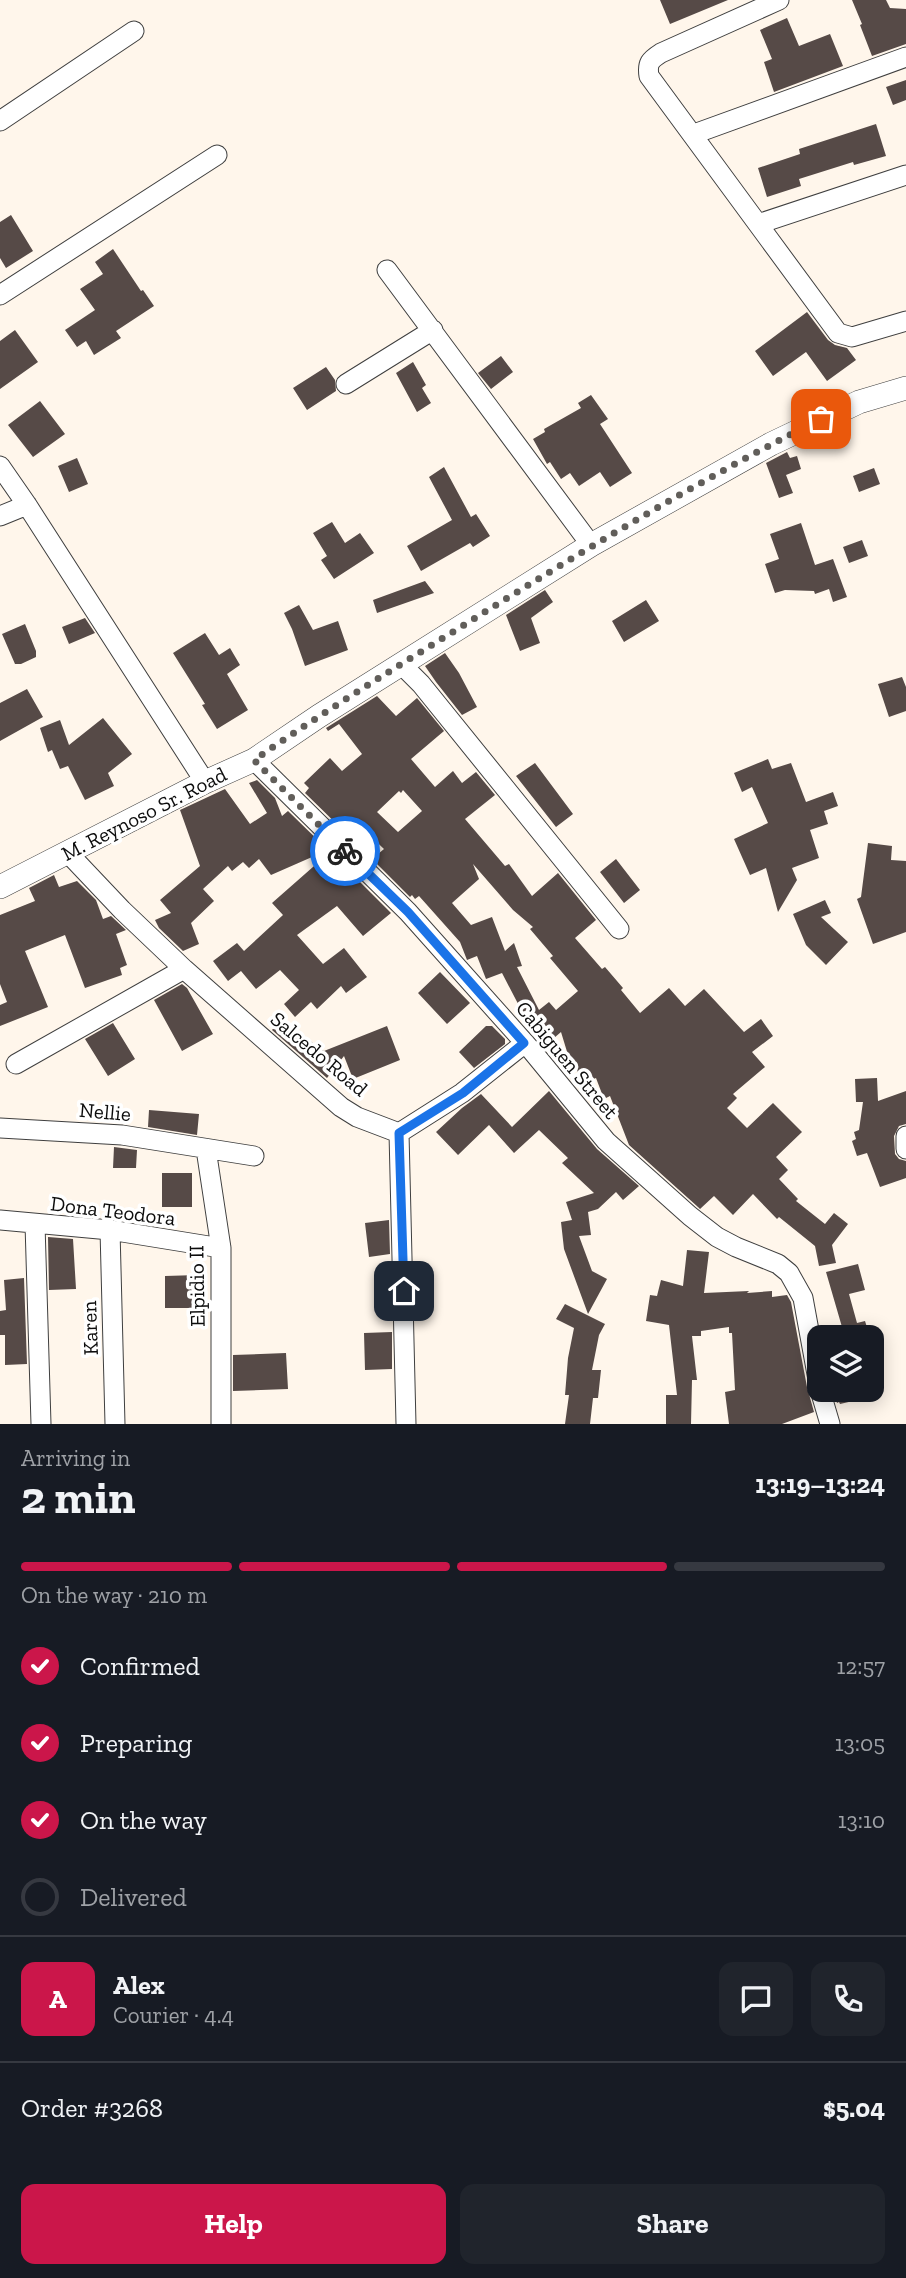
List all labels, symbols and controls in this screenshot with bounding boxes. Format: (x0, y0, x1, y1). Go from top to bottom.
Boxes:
pin (791, 389, 851, 449)
icon: bag (802, 400, 840, 438)
street label: M. Reynoso Sr. Road (57, 761, 231, 866)
courier (310, 816, 380, 886)
icon: bike (326, 832, 364, 870)
street label: Cabiguen Street (511, 996, 624, 1124)
street label: Salcedo Road (266, 1006, 373, 1102)
street label: Nellie (78, 1097, 132, 1126)
street label: Dona Teodora (49, 1190, 177, 1231)
street label: Elpidio II (183, 1245, 210, 1327)
pin (374, 1261, 434, 1321)
icon: home (385, 1272, 423, 1310)
street label: Karen (76, 1300, 103, 1356)
map controls (807, 1325, 884, 1402)
button: layers (807, 1325, 884, 1402)
text: Arriving in (21, 1444, 130, 1472)
text: 13:19–13:24 (755, 1468, 885, 1500)
text: 2 min (21, 1470, 136, 1525)
text: On the way · 210 m (21, 1581, 207, 1609)
icon: check (21, 1647, 59, 1685)
text: Confirmed (80, 1650, 200, 1682)
text: 12:57 (837, 1652, 885, 1680)
icon: check (21, 1724, 59, 1762)
text: Preparing (80, 1727, 192, 1759)
text: 13:05 (835, 1729, 885, 1757)
icon: check (21, 1801, 59, 1839)
text: On the way (80, 1804, 207, 1836)
text: 13:10 (838, 1806, 885, 1834)
text: Delivered (80, 1881, 187, 1913)
button: chat (719, 1962, 793, 2036)
button: phone (811, 1962, 885, 2036)
text: Alex (113, 1969, 165, 2001)
text: A (49, 1983, 67, 2015)
text: Courier · 4.4 (113, 2001, 234, 2029)
text: Order #3268 (21, 2092, 163, 2124)
text: $5.04 (823, 2092, 885, 2124)
button: Help (21, 2184, 446, 2264)
button: Share (460, 2184, 885, 2264)

